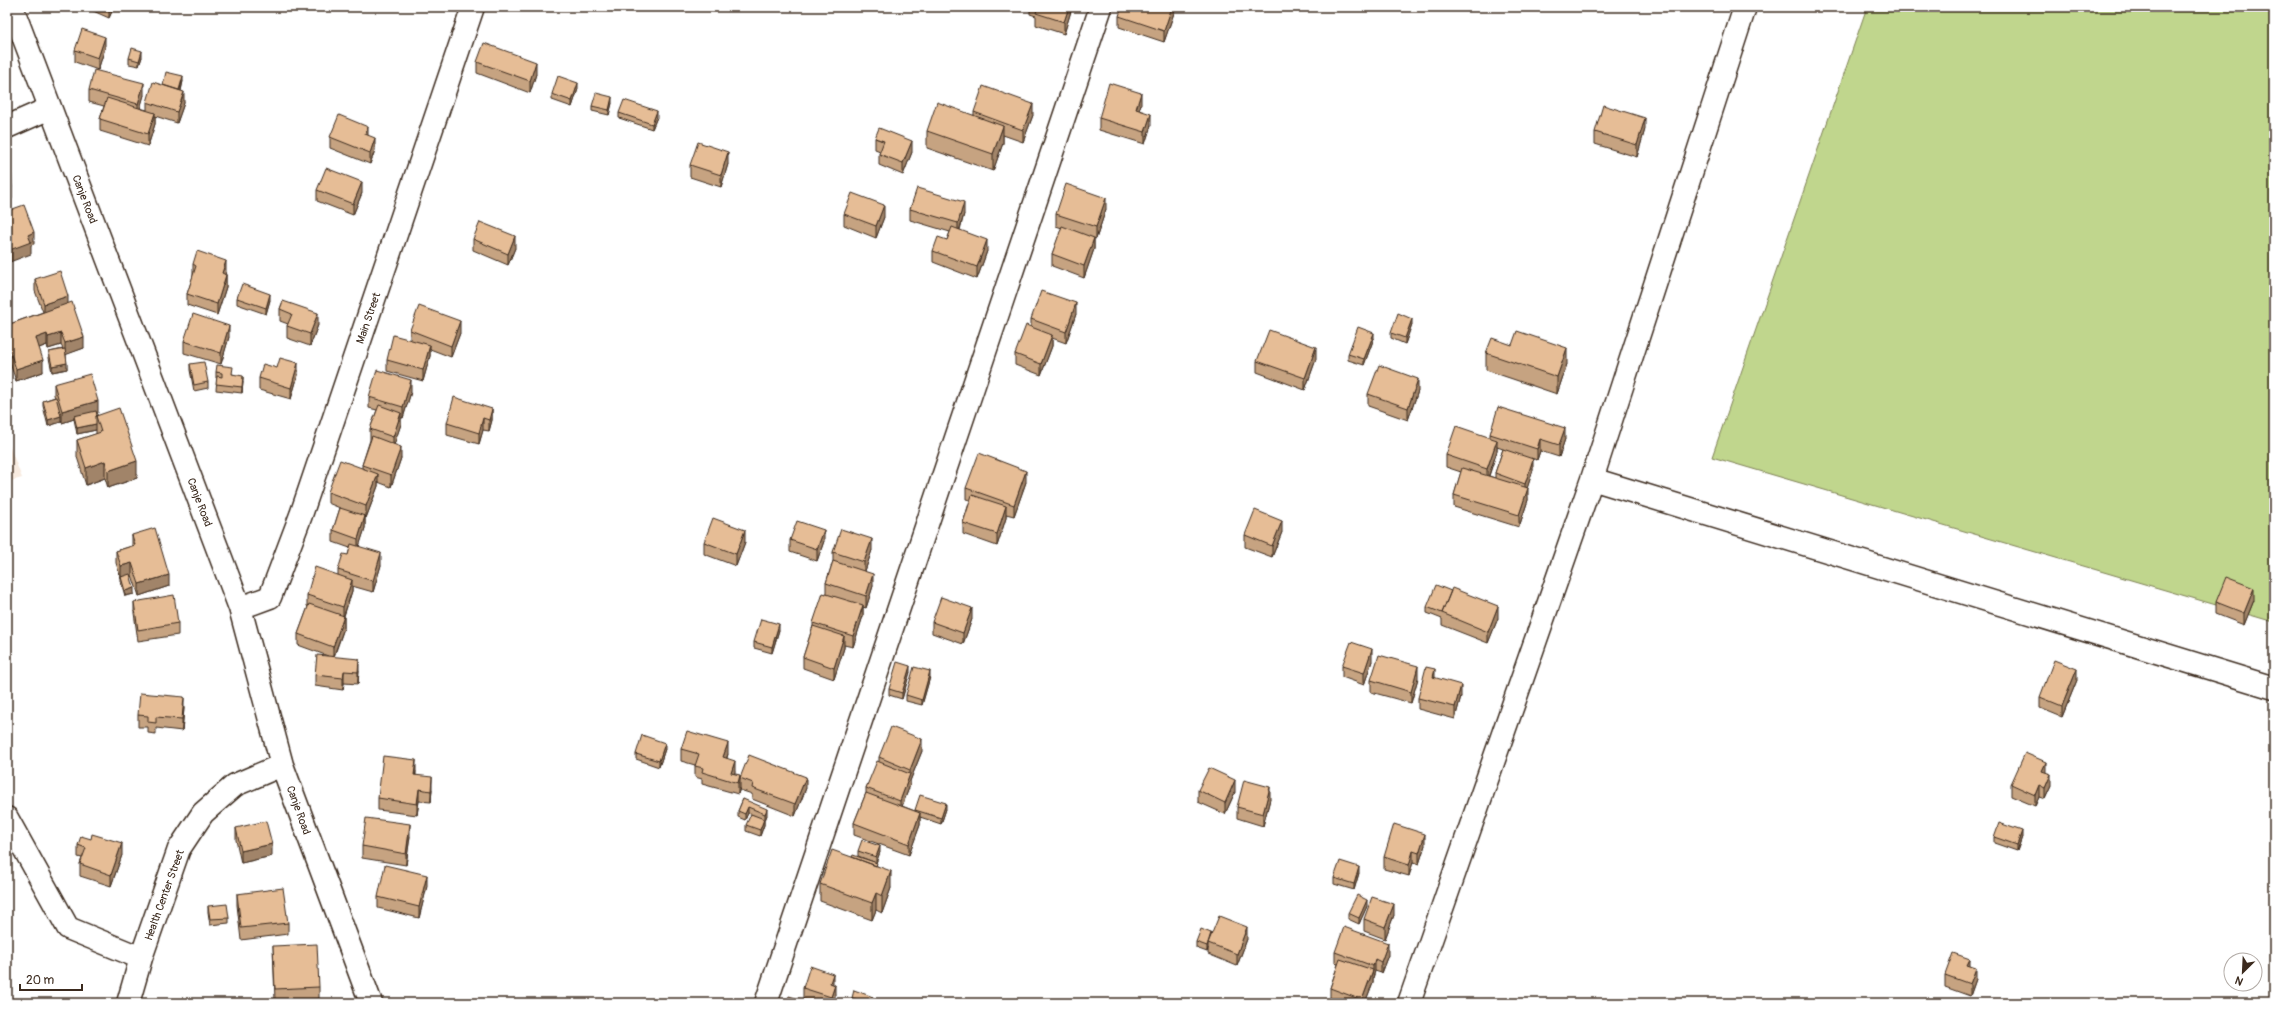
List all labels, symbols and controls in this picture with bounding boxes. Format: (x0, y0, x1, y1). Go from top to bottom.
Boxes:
street label: Canje Road (69, 173, 100, 225)
street label: Main Street (354, 290, 383, 345)
street label: Canje Road (184, 476, 215, 528)
street label: Canje Road (284, 784, 313, 836)
street label: Health Center Street (142, 847, 187, 942)
north arrow (2223, 952, 2263, 992)
scale bar (20, 966, 82, 992)
text: 20 m (26, 973, 55, 988)
text: N (2233, 973, 2245, 988)

